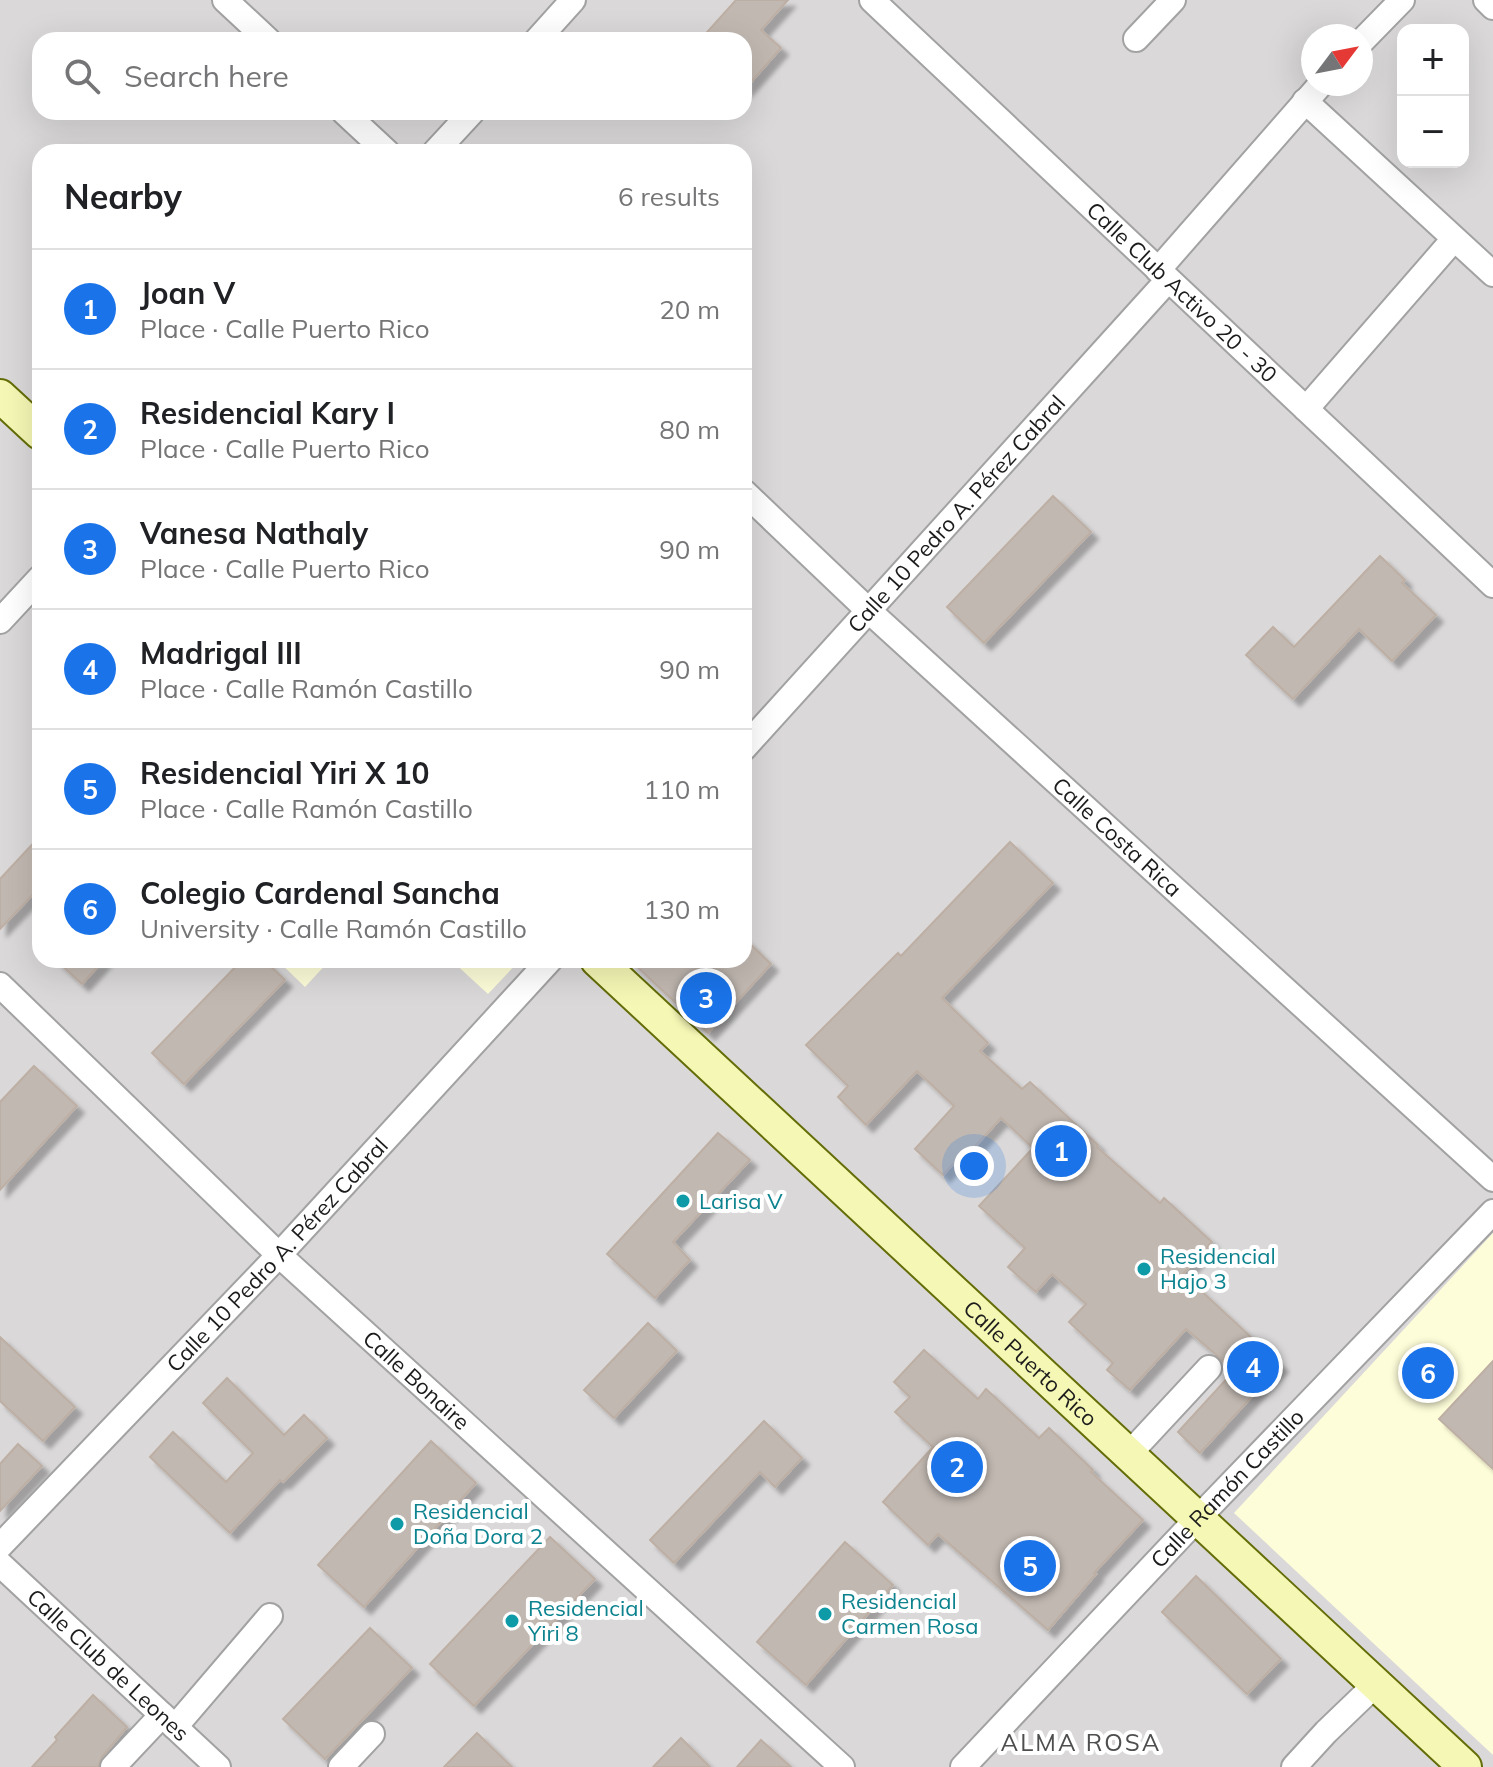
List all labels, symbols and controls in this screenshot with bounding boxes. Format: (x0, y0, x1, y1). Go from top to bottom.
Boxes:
north arrow (1301, 24, 1373, 96)
map controls (1397, 24, 1469, 168)
button: + (1397, 24, 1469, 96)
search box (32, 32, 752, 120)
icon: search (60, 54, 104, 98)
text: Search here (124, 57, 289, 95)
button: − (1397, 96, 1469, 168)
text: Nearby (64, 175, 182, 218)
text: 6 results (618, 180, 720, 213)
street label: Calle Club Activo 20 - 30 (1081, 196, 1283, 389)
text: Joan V (140, 274, 235, 312)
text: 1 (82, 293, 98, 326)
text: 20 m (659, 293, 720, 326)
text: Place · Calle Puerto Rico (140, 312, 430, 345)
street label: Calle 10 Pedro A. Pérez Cabral (841, 389, 1071, 638)
text: Residencial Kary I (140, 394, 395, 432)
text: 2 (82, 413, 98, 446)
text: 80 m (659, 413, 720, 446)
text: Place · Calle Puerto Rico (140, 432, 430, 465)
text: Vanesa Nathaly (140, 514, 368, 552)
text: 3 (82, 533, 98, 566)
text: 90 m (659, 533, 720, 566)
text: Place · Calle Puerto Rico (140, 552, 430, 585)
text: Madrigal III (140, 634, 302, 672)
text: 4 (82, 653, 98, 686)
text: 90 m (659, 653, 720, 686)
text: Place · Calle Ramón Castillo (140, 672, 473, 705)
text: Residencial Yiri X 10 (140, 754, 430, 792)
street label: Calle Costa Rica (1047, 771, 1187, 903)
text: 5 (82, 773, 98, 806)
text: 110 m (644, 773, 720, 806)
text: Place · Calle Ramón Castillo (140, 792, 473, 825)
text: Colegio Cardenal Sancha (140, 874, 500, 912)
text: 6 (82, 893, 98, 926)
text: 130 m (644, 893, 720, 926)
text: University · Calle Ramón Castillo (140, 912, 527, 945)
pin: 3 (680, 968, 732, 1028)
pin: 1 (1035, 1121, 1087, 1181)
street label: Calle 10 Pedro A. Pérez Cabral (160, 1132, 394, 1378)
your location (954, 1146, 994, 1186)
place label: Larisa V (699, 1187, 783, 1215)
marker: Larisa V (674, 1192, 692, 1210)
place label: Residencial Hajo 3 (1160, 1242, 1276, 1295)
marker: Residencial Hajo 3 (1135, 1260, 1153, 1278)
street label: Calle Puerto Rico (958, 1294, 1104, 1432)
street label: Calle Bonaire (357, 1324, 476, 1436)
pin: 4 (1227, 1337, 1279, 1397)
pin: 6 (1402, 1343, 1454, 1403)
street label: Calle Ramón Castillo (1144, 1403, 1310, 1574)
pin: 2 (931, 1437, 983, 1497)
place label: Residencial Doña Dora 2 (413, 1497, 543, 1550)
marker: Residencial Doña Dora 2 (388, 1515, 406, 1533)
pin: 5 (1004, 1536, 1056, 1596)
street label: Calle Club de Leones (21, 1583, 195, 1747)
place label: Residencial Carmen Rosa (841, 1587, 978, 1640)
place label: Residencial Yiri 8 (527, 1594, 644, 1647)
marker: Residencial Carmen Rosa (816, 1605, 834, 1623)
marker: Residencial Yiri 8 (503, 1612, 521, 1630)
district label: ALMA ROSA (1001, 1727, 1161, 1757)

